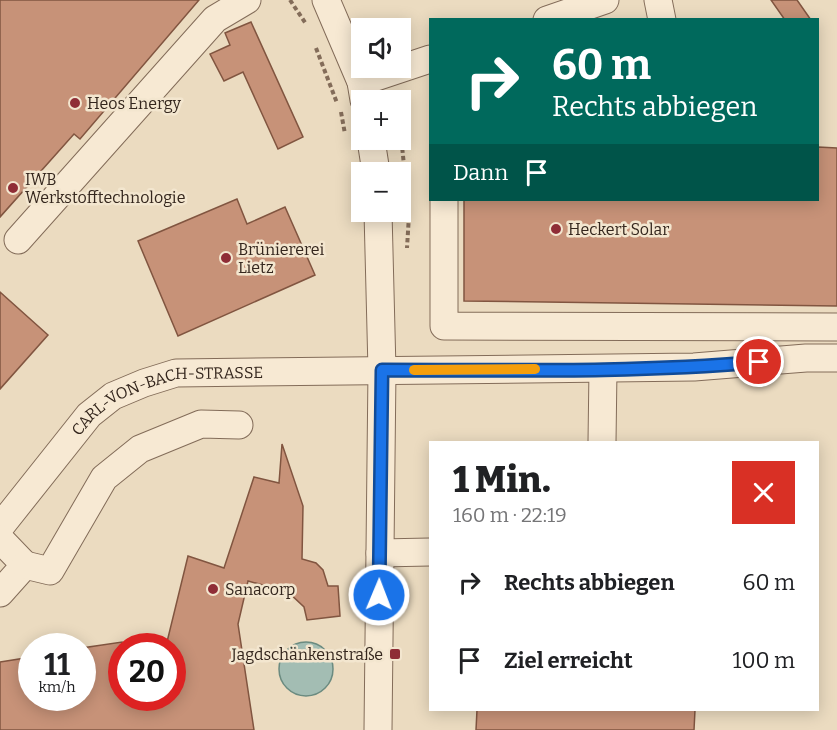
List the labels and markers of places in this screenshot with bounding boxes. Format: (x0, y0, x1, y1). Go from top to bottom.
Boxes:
place label: Heos Energy (87, 94, 181, 113)
marker: Heos Energy (68, 96, 82, 110)
place label: IWB Werkstofftechnologie (25, 170, 185, 207)
marker: IWB Werkstofftechnologie (6, 181, 20, 195)
place label: Heckert Solar (568, 220, 669, 239)
marker: Heckert Solar (549, 222, 563, 236)
place label: Brüniererei Lietz (238, 240, 324, 277)
marker: Brüniererei Lietz (219, 251, 233, 265)
pin (733, 336, 784, 387)
place label: Sanacorp (225, 580, 295, 599)
marker: Sanacorp (206, 582, 220, 596)
place label: Jagdschänkenstraße (231, 645, 383, 664)
marker: Jagdschänkenstraße (388, 647, 402, 661)

